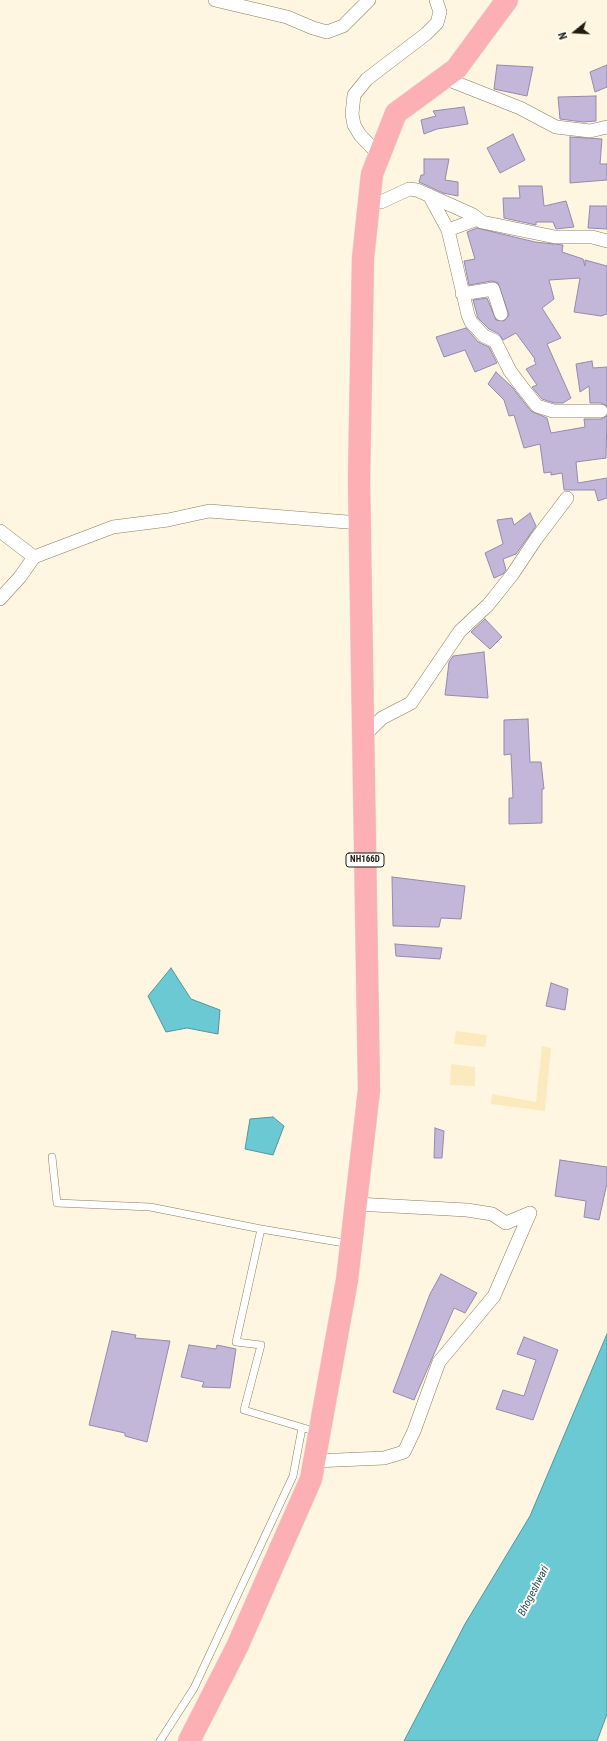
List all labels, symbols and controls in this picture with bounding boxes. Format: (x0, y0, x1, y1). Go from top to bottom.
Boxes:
north arrow (555, 12, 595, 52)
text: N (556, 31, 570, 41)
road number: NH166D (346, 853, 384, 867)
water label: Bhogeshwari (516, 1564, 552, 1618)

